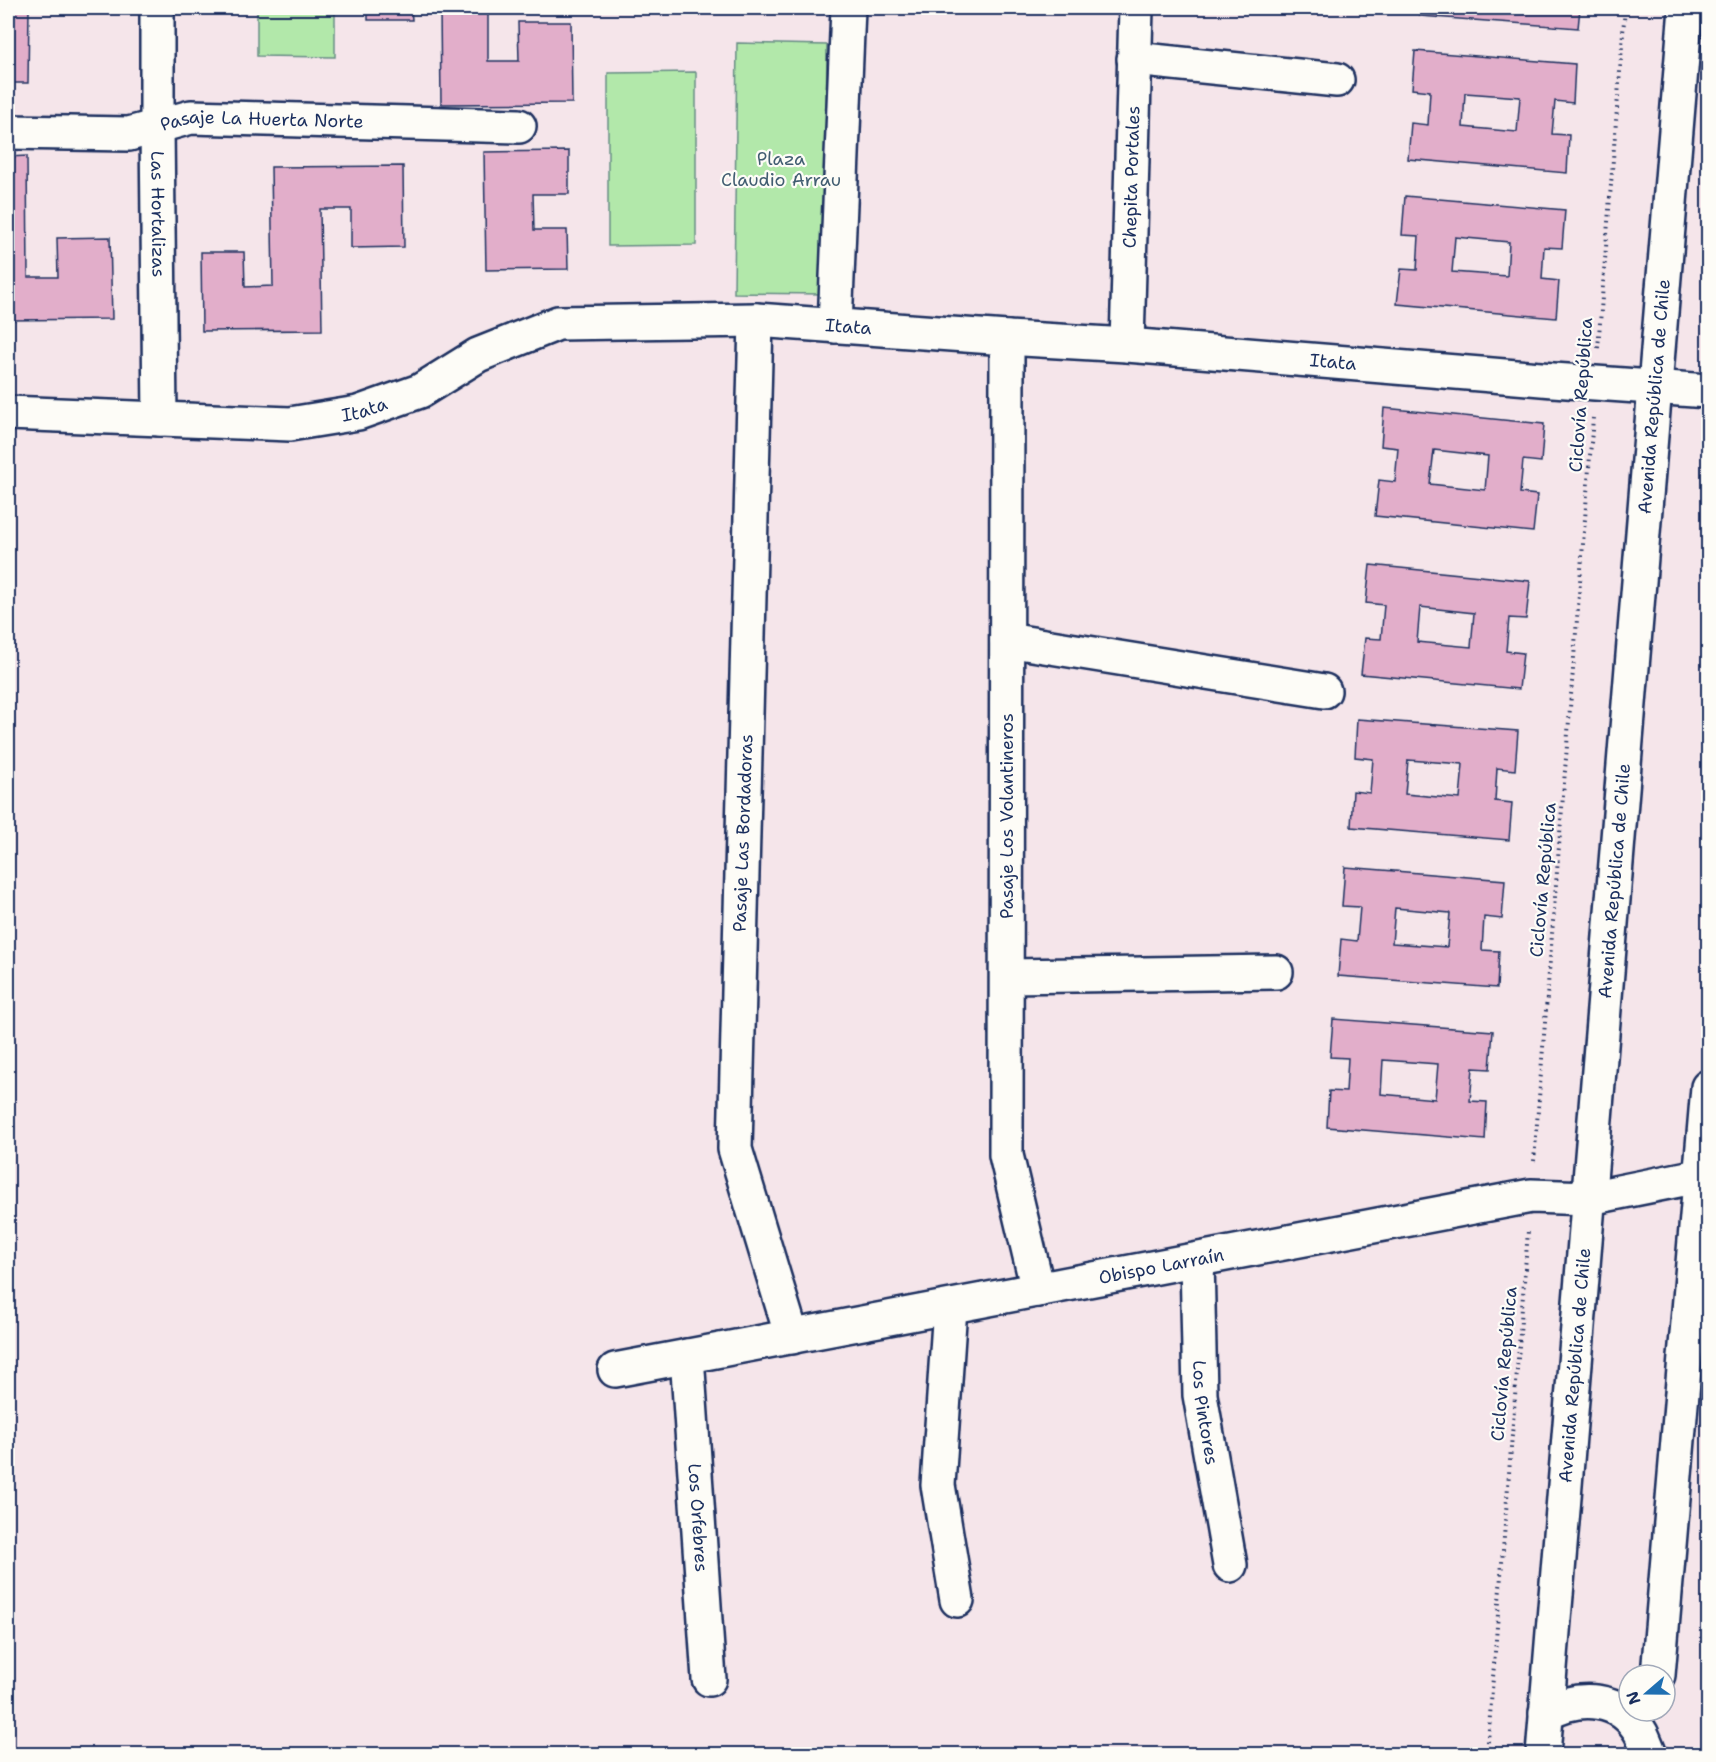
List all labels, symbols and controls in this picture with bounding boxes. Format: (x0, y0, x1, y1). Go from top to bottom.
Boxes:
street label: Pasaje La Huerta Norte (158, 105, 364, 137)
street label: Chepita Portales (1118, 105, 1145, 249)
park label: Plaza Claudio Arrau (721, 147, 841, 192)
street label: Las Hortalizas (145, 151, 171, 277)
street label: Avenida República de Chile (1633, 278, 1676, 515)
street label: Itata (824, 313, 873, 340)
street label: Ciclovía República (1564, 317, 1598, 473)
street label: Itata (1309, 348, 1357, 376)
street label: Itata (340, 392, 391, 427)
street label: Pasaje Los Volantineros (995, 713, 1019, 919)
street label: Pasaje Las Bordadoras (728, 734, 758, 932)
street label: Avenida República de Chile (1593, 762, 1636, 999)
street label: Ciclovía República (1524, 802, 1562, 958)
street label: Obispo Larraín (1097, 1243, 1226, 1290)
street label: Avenida República de Chile (1553, 1247, 1596, 1484)
street label: Ciclovía República (1485, 1286, 1523, 1442)
street label: Los Pintores (1187, 1360, 1224, 1467)
street label: Los Orfebres (682, 1463, 714, 1573)
north arrow (1617, 1663, 1677, 1723)
text: N (1621, 1688, 1645, 1708)

